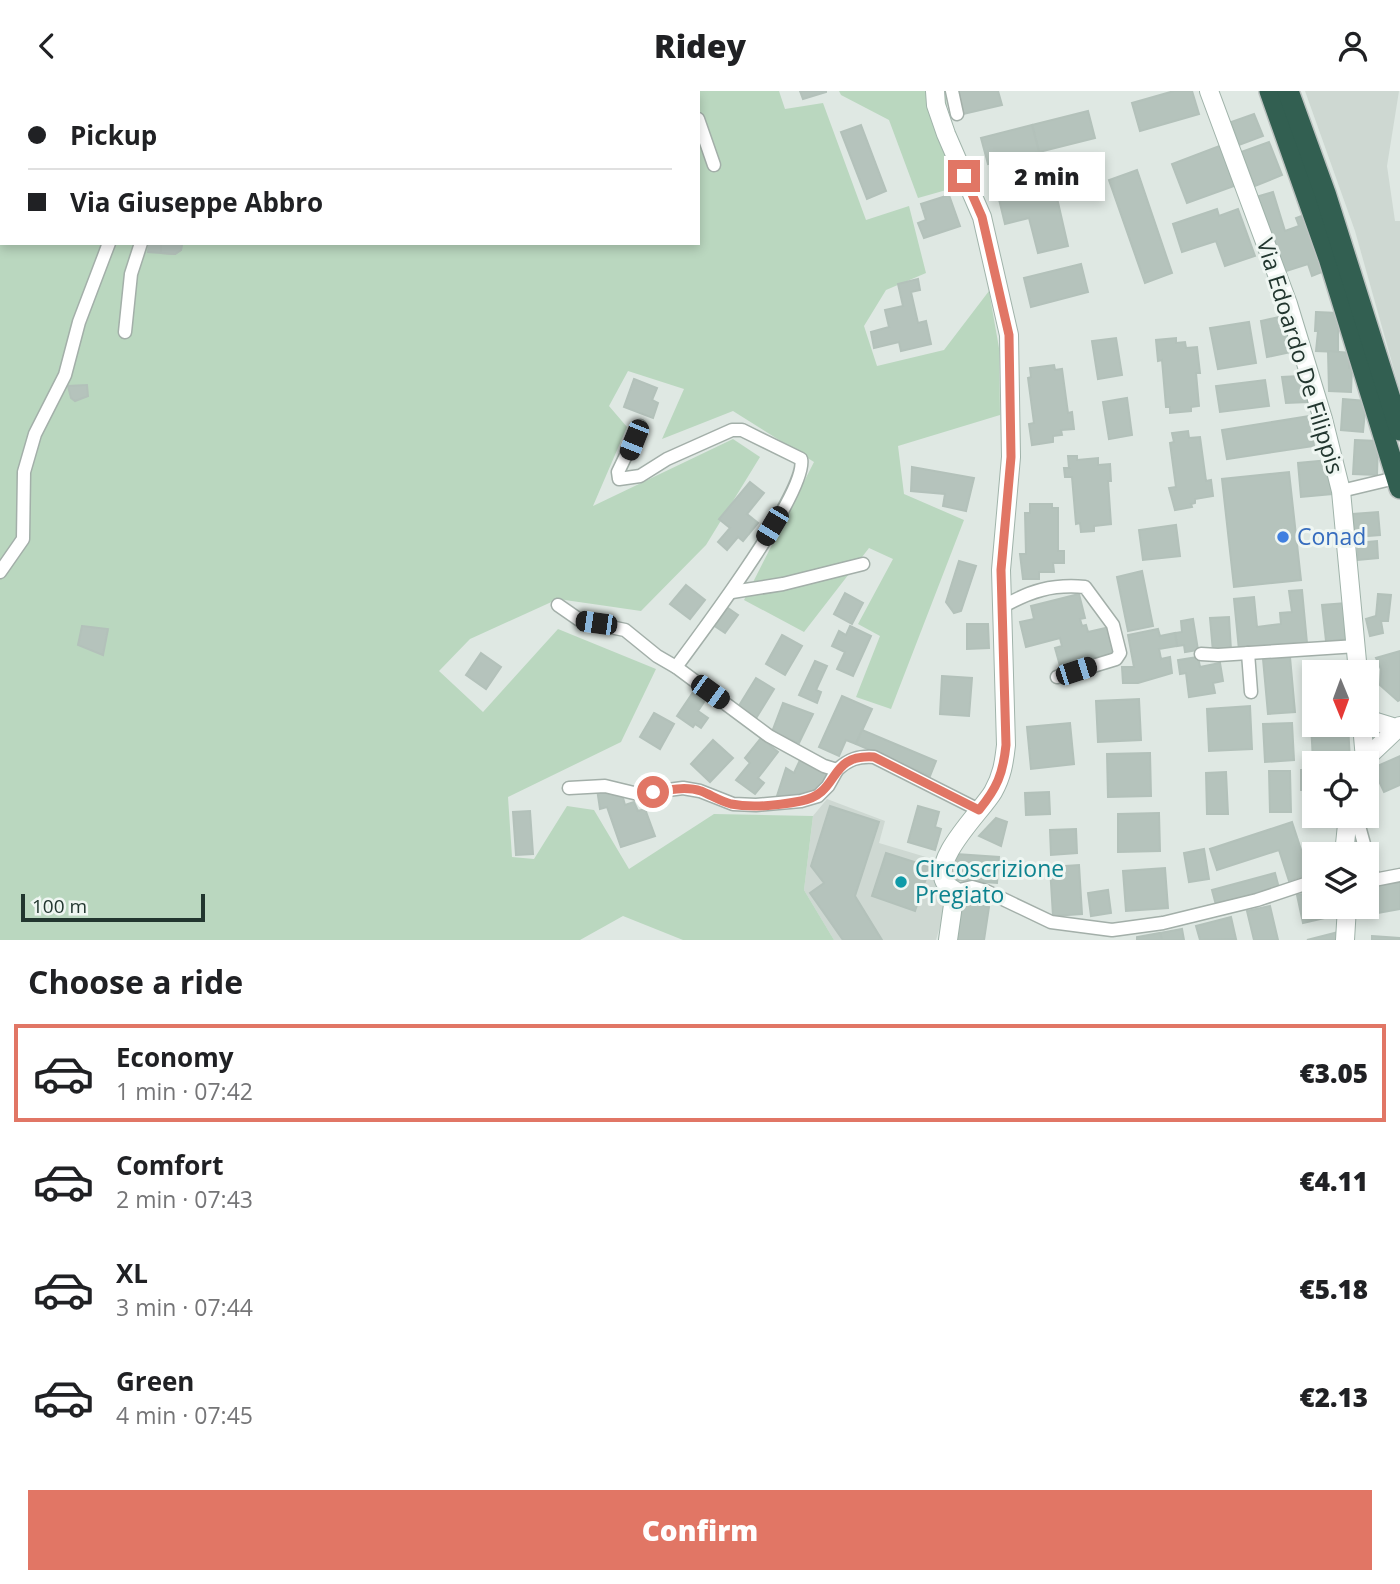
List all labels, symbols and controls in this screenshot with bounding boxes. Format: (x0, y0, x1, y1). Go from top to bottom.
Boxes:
text: Ridey (654, 24, 746, 67)
icon: back (28, 27, 66, 65)
icon: person (1334, 27, 1372, 65)
text: Pickup (70, 117, 157, 153)
callout: 2 min (988, 151, 1104, 201)
route end (948, 160, 980, 192)
text: 2 min (1014, 160, 1080, 192)
text: Via Giuseppe Abbro (70, 184, 323, 220)
street label: Via Edoardo De Filippis (1250, 234, 1352, 477)
car (617, 417, 652, 463)
car (753, 503, 792, 549)
place label: Conad (1297, 520, 1366, 552)
marker: Conad (1275, 529, 1291, 545)
car (574, 610, 619, 636)
car (1053, 655, 1100, 687)
north arrow (1302, 660, 1379, 737)
map controls (1302, 660, 1379, 919)
car (687, 671, 734, 713)
button: locate (1302, 751, 1379, 828)
route start (637, 776, 669, 808)
button: layers (1302, 842, 1379, 919)
place label: Circoscrizione Pregiato (915, 852, 1064, 910)
marker: Circoscrizione Pregiato (893, 874, 909, 890)
scale bar (21, 891, 205, 923)
text: 100 m (32, 893, 87, 919)
text: Choose a ride (28, 960, 243, 1003)
text: Economy (116, 1039, 234, 1075)
icon: car (32, 1042, 95, 1105)
text: €3.05 (1300, 1055, 1368, 1091)
text: 1 min · 07:42 (116, 1075, 253, 1107)
text: Comfort (116, 1147, 223, 1183)
icon: car (32, 1150, 95, 1213)
text: €4.11 (1300, 1163, 1368, 1199)
text: 2 min · 07:43 (116, 1183, 253, 1215)
text: XL (116, 1255, 148, 1291)
icon: car (32, 1258, 95, 1321)
text: €5.18 (1300, 1271, 1368, 1307)
text: 3 min · 07:44 (116, 1291, 253, 1323)
text: Green (116, 1363, 194, 1399)
icon: car (32, 1366, 95, 1429)
text: €2.13 (1300, 1379, 1368, 1415)
text: 4 min · 07:45 (116, 1399, 253, 1431)
button: Confirm (28, 1490, 1372, 1570)

